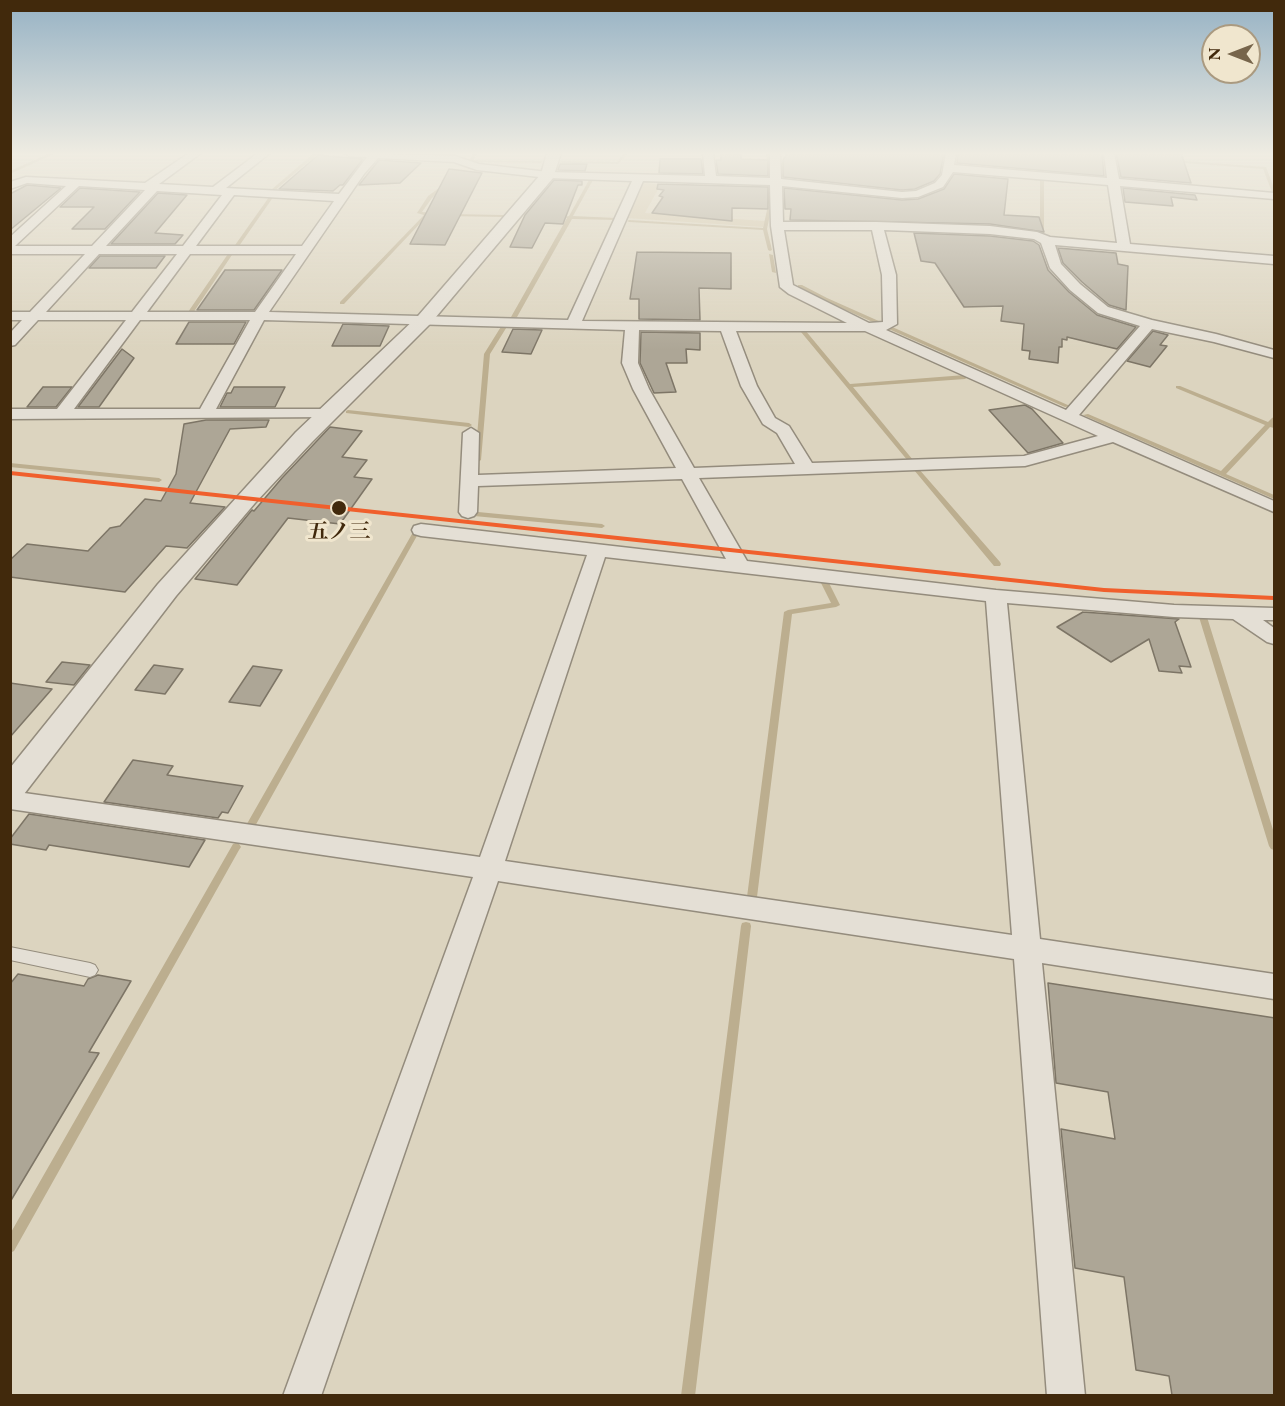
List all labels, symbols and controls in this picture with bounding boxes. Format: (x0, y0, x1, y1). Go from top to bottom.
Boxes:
north arrow (1201, 24, 1261, 84)
text: N (1204, 48, 1225, 60)
marker: 五ノ三 (330, 499, 348, 517)
place label: 五ノ三 (308, 519, 370, 545)

